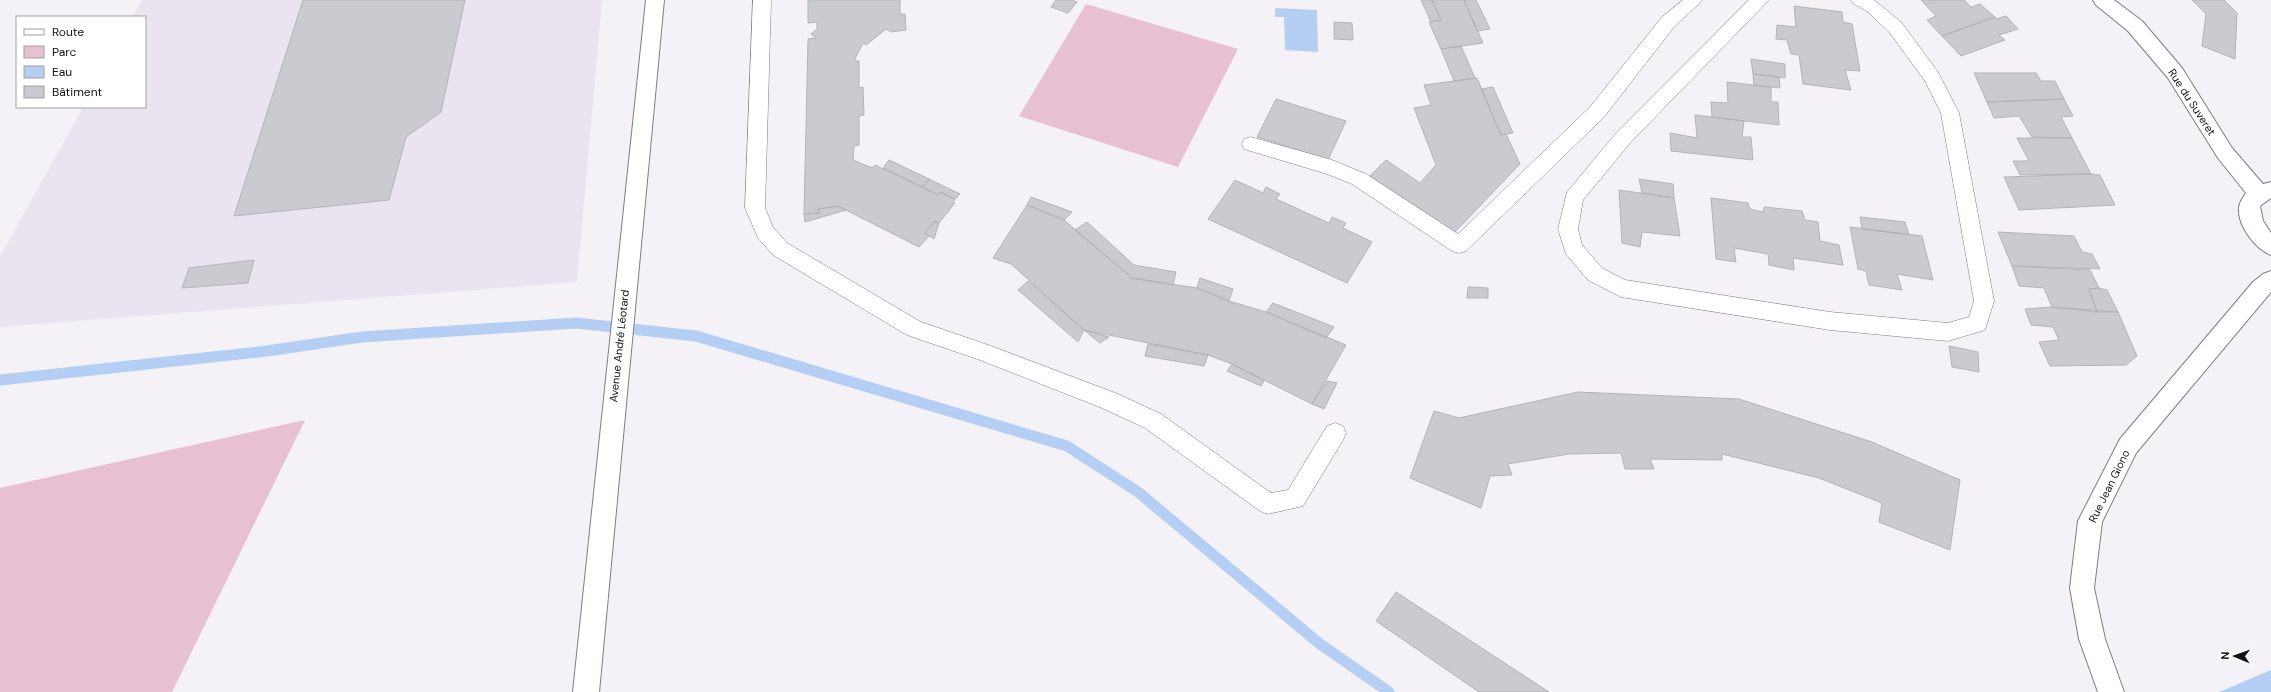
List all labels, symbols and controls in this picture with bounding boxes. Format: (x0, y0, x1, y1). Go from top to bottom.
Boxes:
legend (16, 16, 146, 108)
text: Route (52, 24, 84, 40)
text: Parc (52, 44, 76, 60)
text: Eau (52, 64, 72, 80)
street label: Rue du Suveret (2165, 66, 2219, 138)
text: Bâtiment (52, 84, 103, 100)
street label: Avenue André Léotard (606, 289, 632, 403)
street label: Rue Jean Giono (2085, 447, 2133, 525)
north arrow (2215, 636, 2255, 676)
text: N (2218, 651, 2232, 660)

